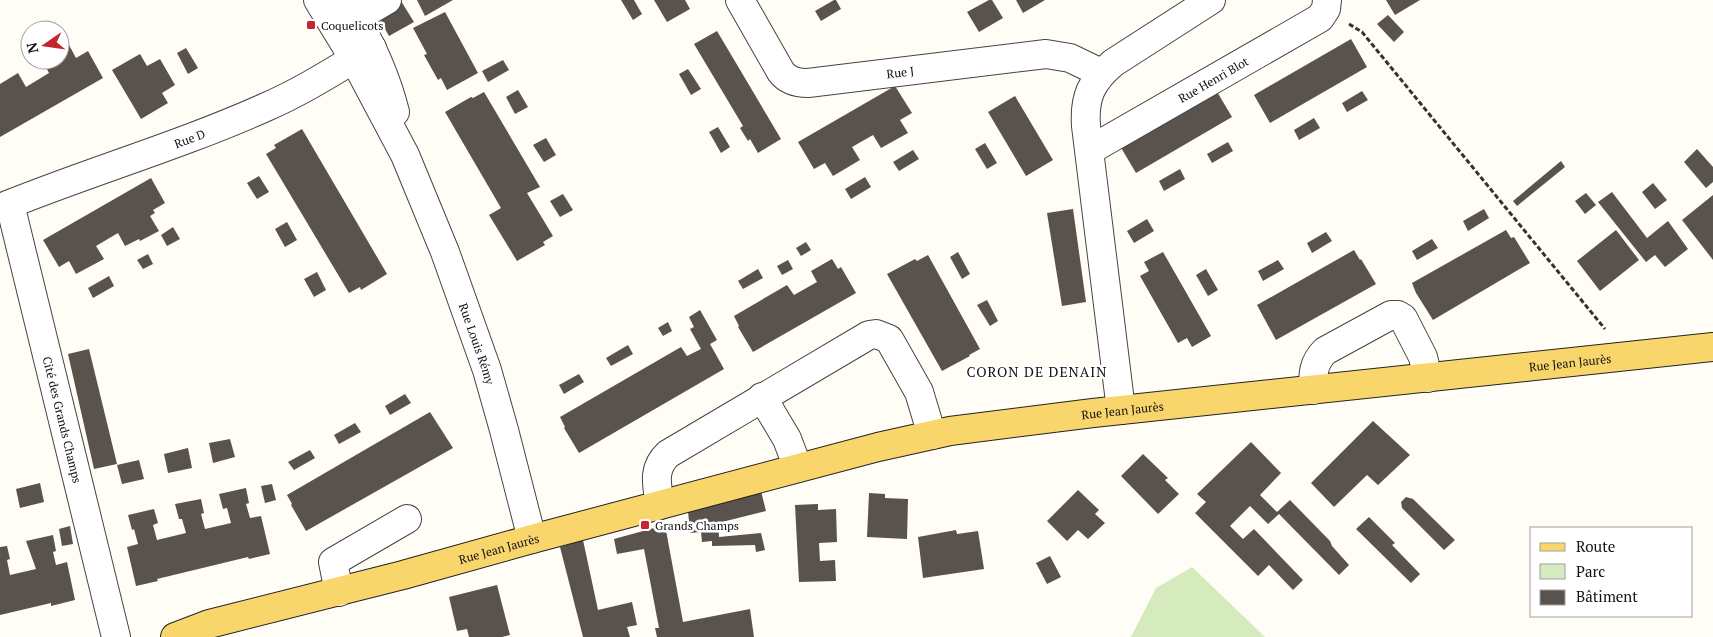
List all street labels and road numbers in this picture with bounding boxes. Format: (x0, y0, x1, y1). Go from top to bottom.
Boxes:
street label: Rue Henri Blot (1175, 53, 1251, 105)
street label: Rue J (886, 63, 915, 81)
street label: Rue D (172, 125, 207, 151)
street label: Rue Louis Rémy (456, 301, 498, 387)
street label: Rue Jean Jaurès (1528, 350, 1612, 374)
street label: Cité des Grands Champs (40, 355, 85, 484)
street label: Rue Jean Jaurès (1080, 398, 1164, 422)
street label: Rue Jean Jaurès (457, 530, 541, 567)

